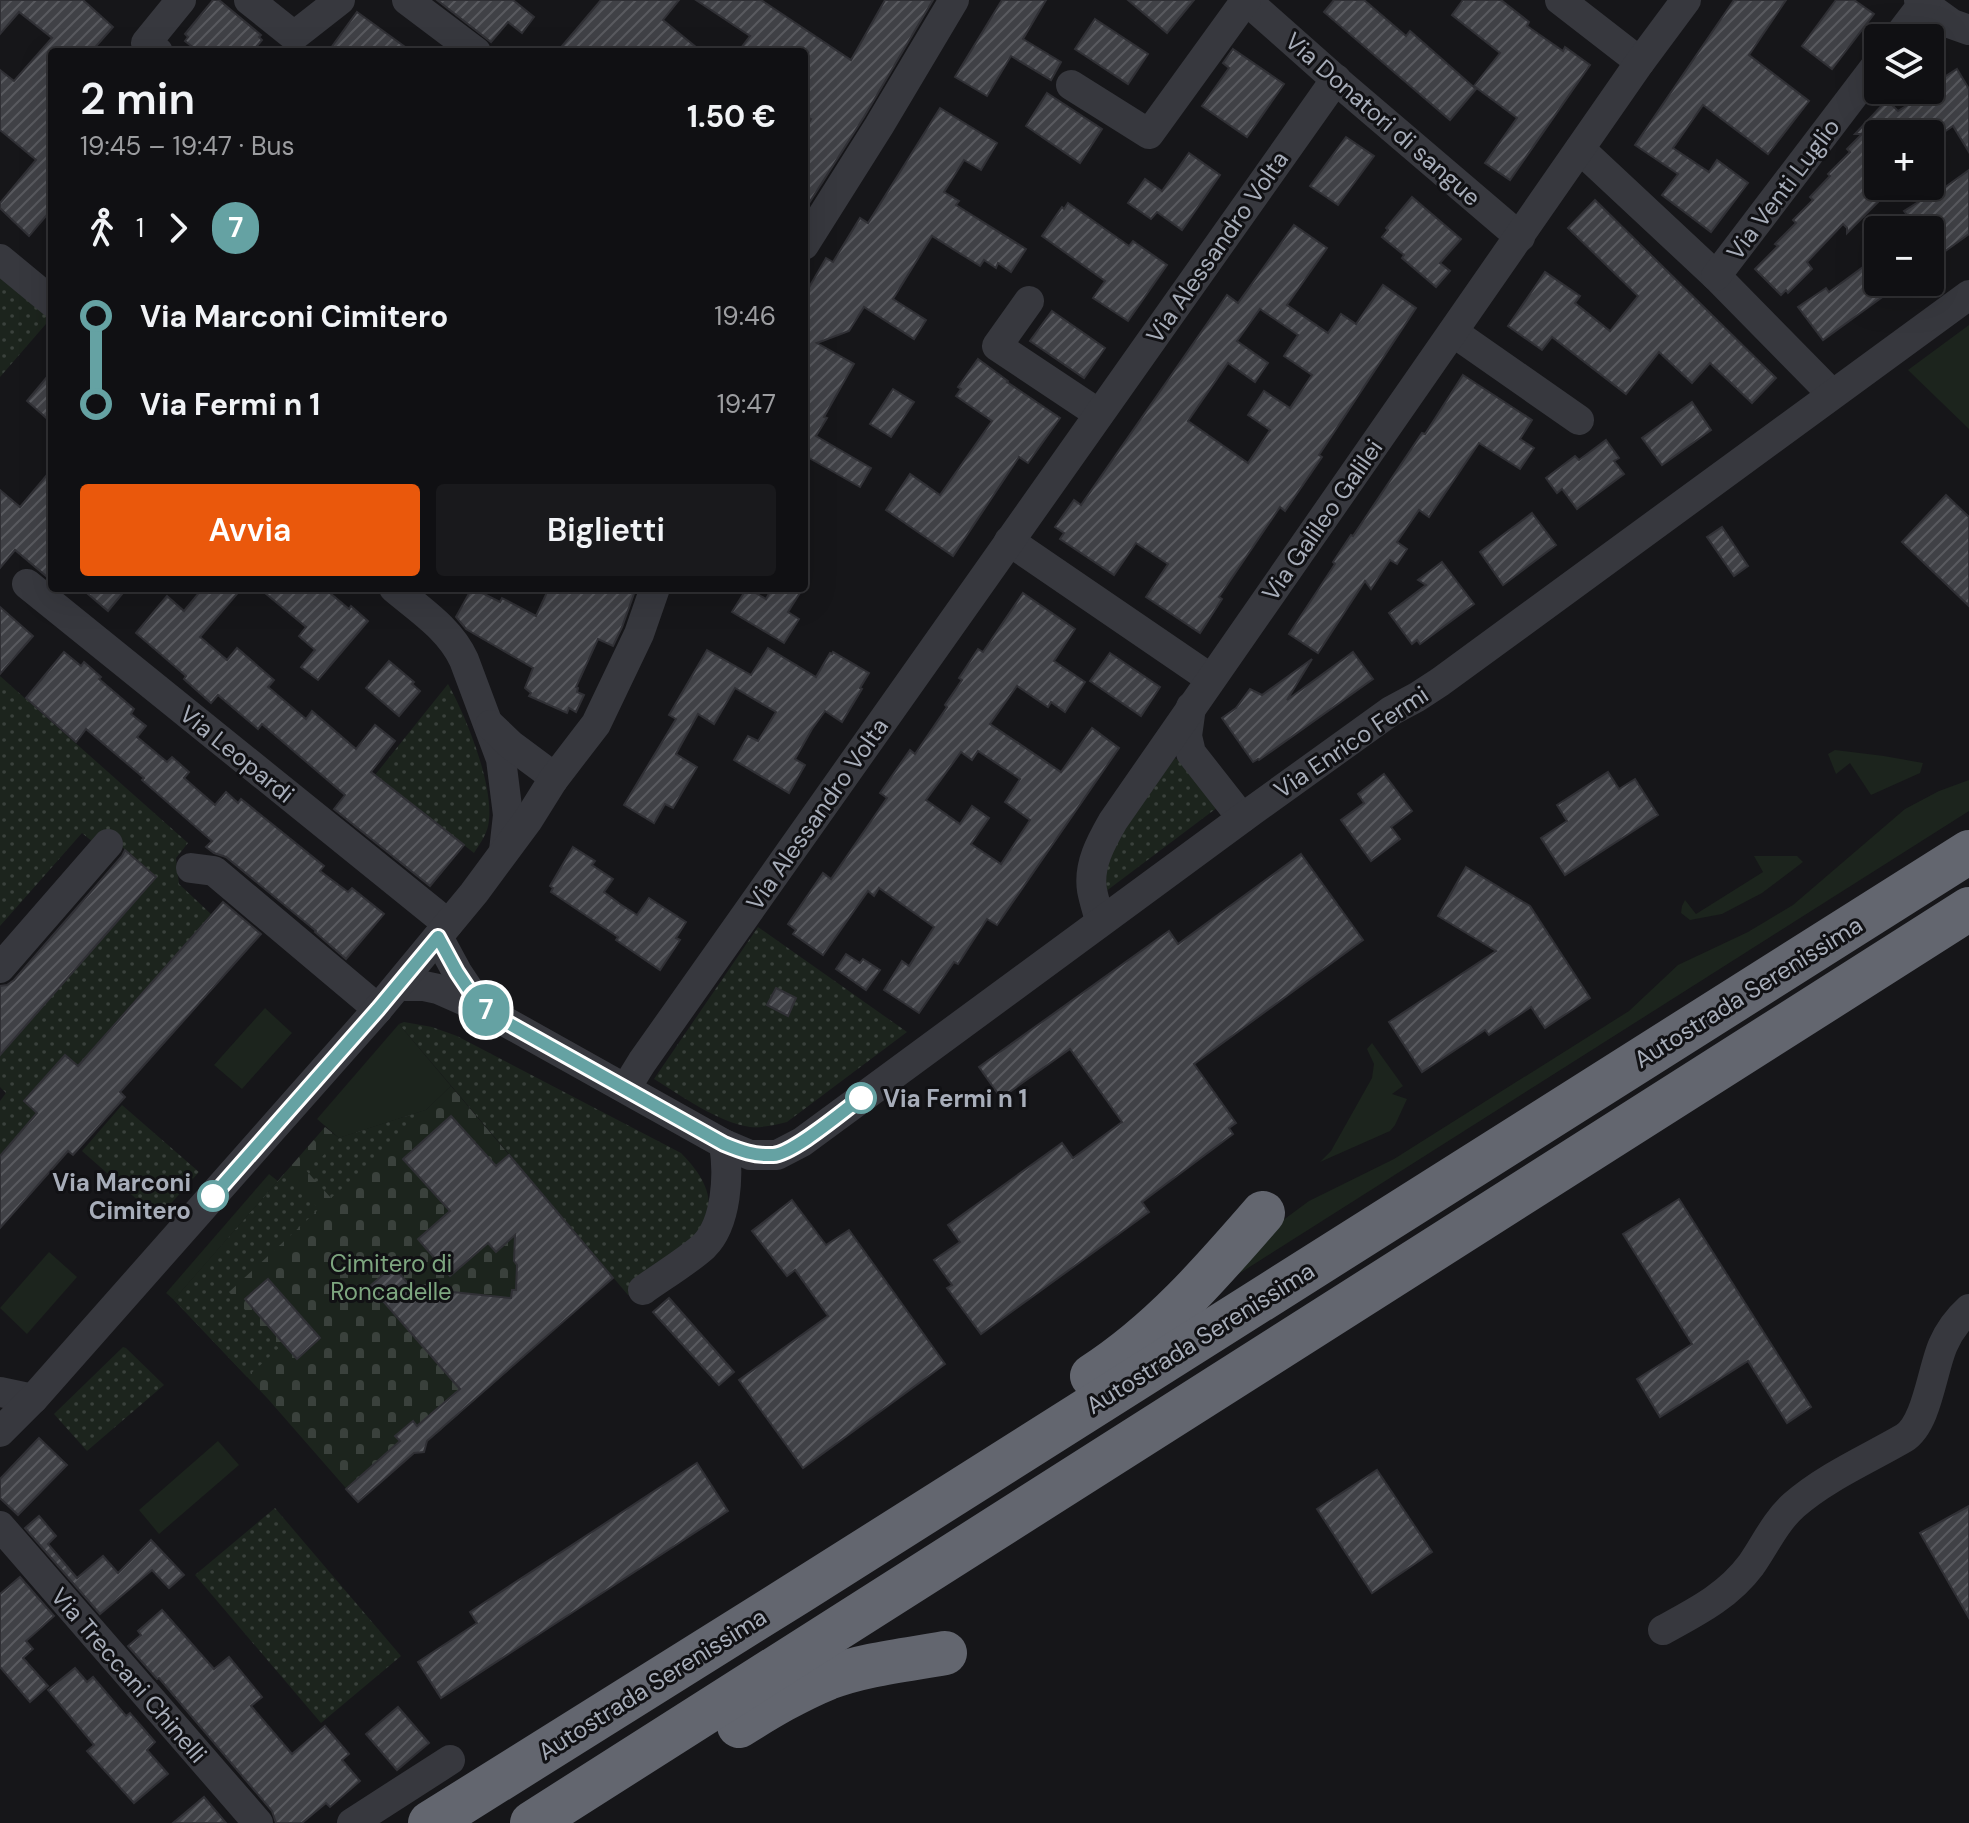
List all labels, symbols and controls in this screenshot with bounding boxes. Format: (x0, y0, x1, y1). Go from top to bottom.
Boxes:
map controls (1864, 24, 1944, 296)
button: layers (1864, 24, 1944, 104)
street label: Via Donatori di sangue (1279, 25, 1487, 213)
text: 2 min (80, 70, 195, 128)
text: 1.50 € (687, 97, 776, 136)
street label: Via Venti Luglio (1720, 112, 1846, 266)
button: + (1864, 120, 1944, 200)
text: 19:45 – 19:47 · Bus (80, 129, 295, 163)
street label: Via Alessandro Volta (1139, 145, 1295, 349)
icon: walk (80, 206, 124, 250)
icon: forward (156, 206, 200, 250)
text: 7 (228, 209, 243, 246)
text: 1 (136, 211, 144, 245)
button: − (1864, 216, 1944, 296)
text: Via Marconi Cimitero (140, 297, 448, 336)
text: 19:46 (714, 299, 776, 333)
text: Via Fermi n 1 (140, 385, 320, 424)
text: 19:47 (717, 387, 776, 421)
street label: Via Galileo Galilei (1255, 433, 1389, 607)
button: Avvia (80, 484, 420, 576)
button: Biglietti (436, 484, 776, 576)
street label: Via Enrico Fermi (1268, 679, 1434, 805)
street label: Via Leopardi (173, 698, 301, 810)
street label: Via Alessandro Volta (739, 712, 895, 916)
street label: Autostrada Serenissima (1628, 909, 1868, 1075)
line badge: 7 (460, 984, 512, 1036)
text: 7 (478, 991, 494, 1028)
marker: Via Fermi n 1 (846, 1083, 876, 1113)
place label: Via Fermi n 1 (883, 1083, 1027, 1114)
place label: Via Marconi Cimitero (52, 1167, 191, 1226)
marker: Via Marconi Cimitero (198, 1181, 228, 1211)
park label: Cimitero di Roncadelle (330, 1248, 452, 1307)
street label: Autostrada Serenissima (1080, 1255, 1320, 1421)
street label: Via Treccani Chinelli (44, 1581, 214, 1769)
street label: Autostrada Serenissima (532, 1601, 772, 1767)

